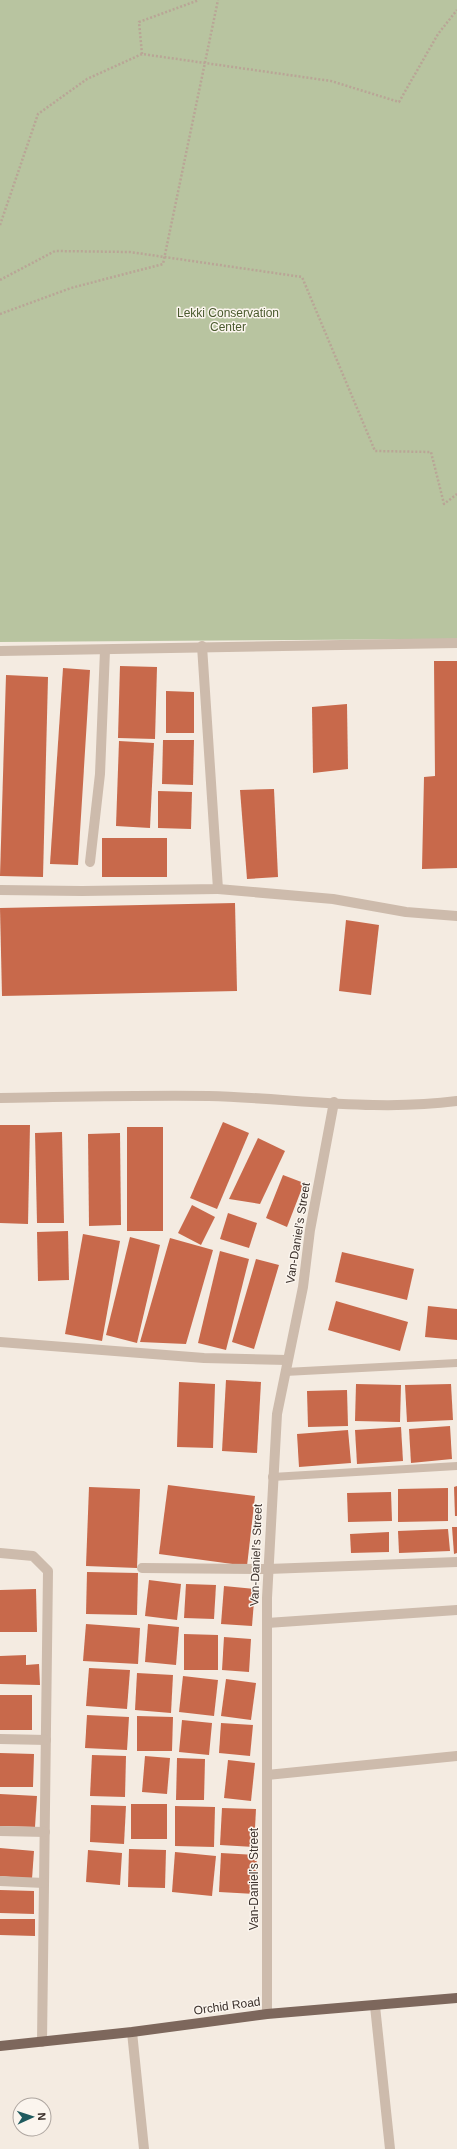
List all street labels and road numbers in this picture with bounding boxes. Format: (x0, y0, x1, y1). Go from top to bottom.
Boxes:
street label: Van-Daniel’s Street (283, 1181, 313, 1285)
street label: Van-Daniel’s Street (247, 1503, 265, 1606)
street label: Van-Daniel’s Street (247, 1827, 261, 1930)
street label: Orchid Road (193, 1994, 261, 2018)

